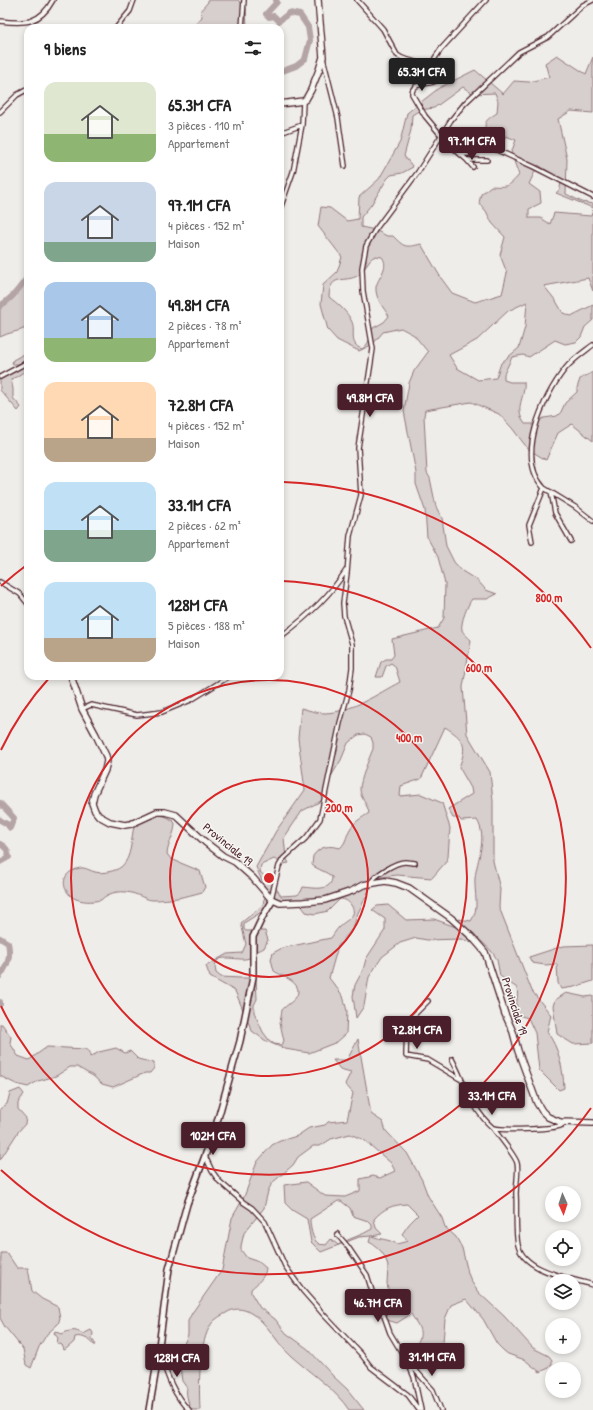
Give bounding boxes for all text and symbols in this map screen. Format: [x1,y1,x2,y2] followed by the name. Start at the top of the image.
[44,37,86,60] text: 9 biens
[242,37,264,59] icon: filters
[376,58,468,92] pin: 65.3M CFA
[398,62,446,80] text: 65.3M CFA
[168,93,231,116] text: 65.3M CFA
[76,98,124,146] icon: home
[168,116,244,134] text: 3 pièces · 110 m²
[426,127,518,161] pin: 97.1M CFA
[448,131,496,149] text: 97.1M CFA
[168,134,230,152] text: Appartement
[168,193,230,216] text: 97.1M CFA
[76,198,124,246] icon: home
[168,216,244,234] text: 4 pièces · 152 m²
[168,234,200,252] text: Maison
[168,293,230,316] text: 49.8M CFA
[76,298,124,346] icon: home
[168,316,241,334] text: 2 pièces · 78 m²
[168,334,230,352] text: Appartement
[324,384,416,418] pin: 49.8M CFA
[346,388,394,406] text: 49.8M CFA
[168,393,233,416] text: 72.8M CFA
[76,398,124,446] icon: home
[168,416,244,434] text: 4 pièces · 152 m²
[168,434,200,452] text: Maison
[168,493,231,516] text: 33.1M CFA
[76,498,124,546] icon: home
[168,516,241,534] text: 2 pièces · 62 m²
[168,534,230,552] text: Appartement
[536,589,562,606] text: 800 m
[168,593,228,616] text: 128M CFA
[76,598,124,646] icon: home
[168,616,245,634] text: 5 pièces · 188 m²
[168,634,200,652] text: Maison
[466,659,492,676] text: 600 m
[396,729,422,746] text: 400 m
[325,799,353,816] text: 200 m
[199,819,257,870] street label: Provinciale 19
[262,871,276,885] centre of rings
[498,975,532,1038] street label: Provinciale 19
[371,1016,463,1050] pin: 72.8M CFA
[392,1020,442,1038] text: 72.8M CFA
[446,1082,538,1116] pin: 33.1M CFA
[468,1086,516,1104] text: 33.1M CFA
[172,1122,254,1156] pin: 102M CFA
[190,1126,236,1144] text: 102M CFA
[545,1186,581,1222] north arrow
[545,1186,581,1398] map controls
[545,1230,581,1266] button: locate
[545,1274,581,1310] button: layers
[332,1289,424,1323] pin: 46.7M CFA
[354,1293,402,1311] text: 46.7M CFA
[545,1318,581,1354] button: +
[386,1343,478,1377] pin: 31.1M CFA
[136,1344,218,1378] pin: 128M CFA
[408,1347,456,1365] text: 31.1M CFA
[154,1348,200,1366] text: 128M CFA
[545,1362,581,1398] button: −

